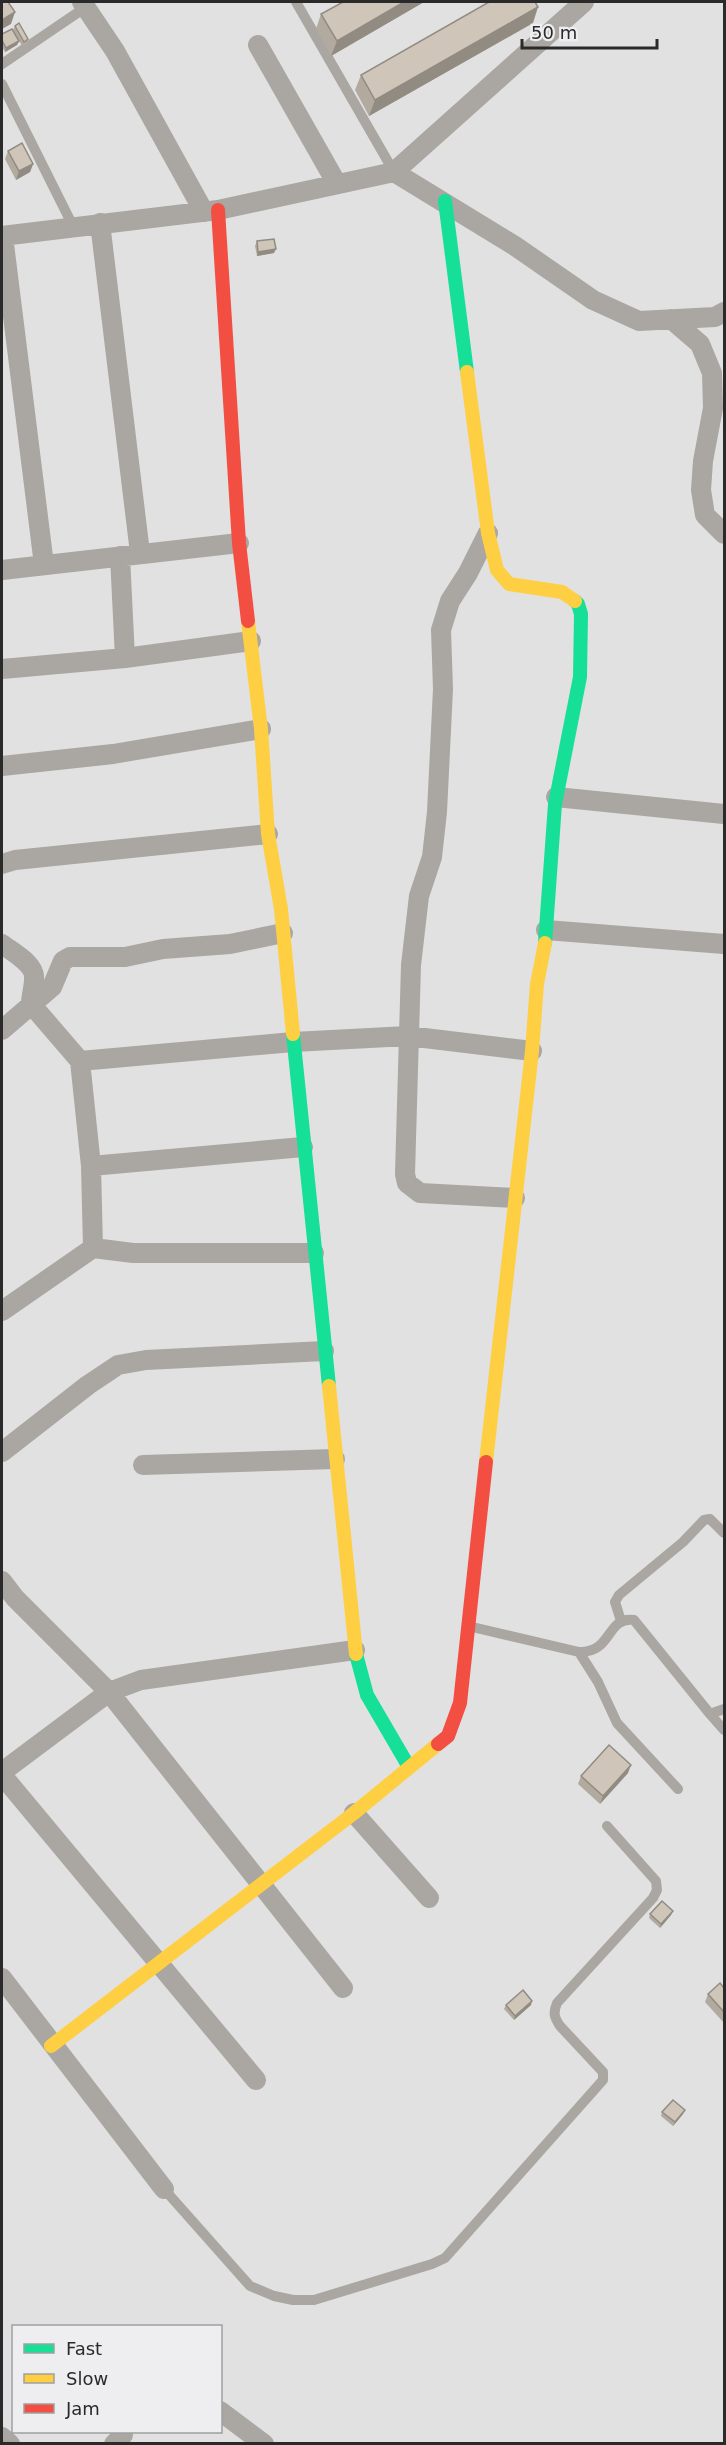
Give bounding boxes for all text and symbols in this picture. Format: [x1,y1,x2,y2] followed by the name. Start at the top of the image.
[522,12,657,50] scale bar
[531,22,577,43] text: 50 m
[12,2325,222,2433] legend
[66,2338,102,2359] text: Fast
[66,2368,108,2389] text: Slow
[65,2398,100,2419] text: Jam

